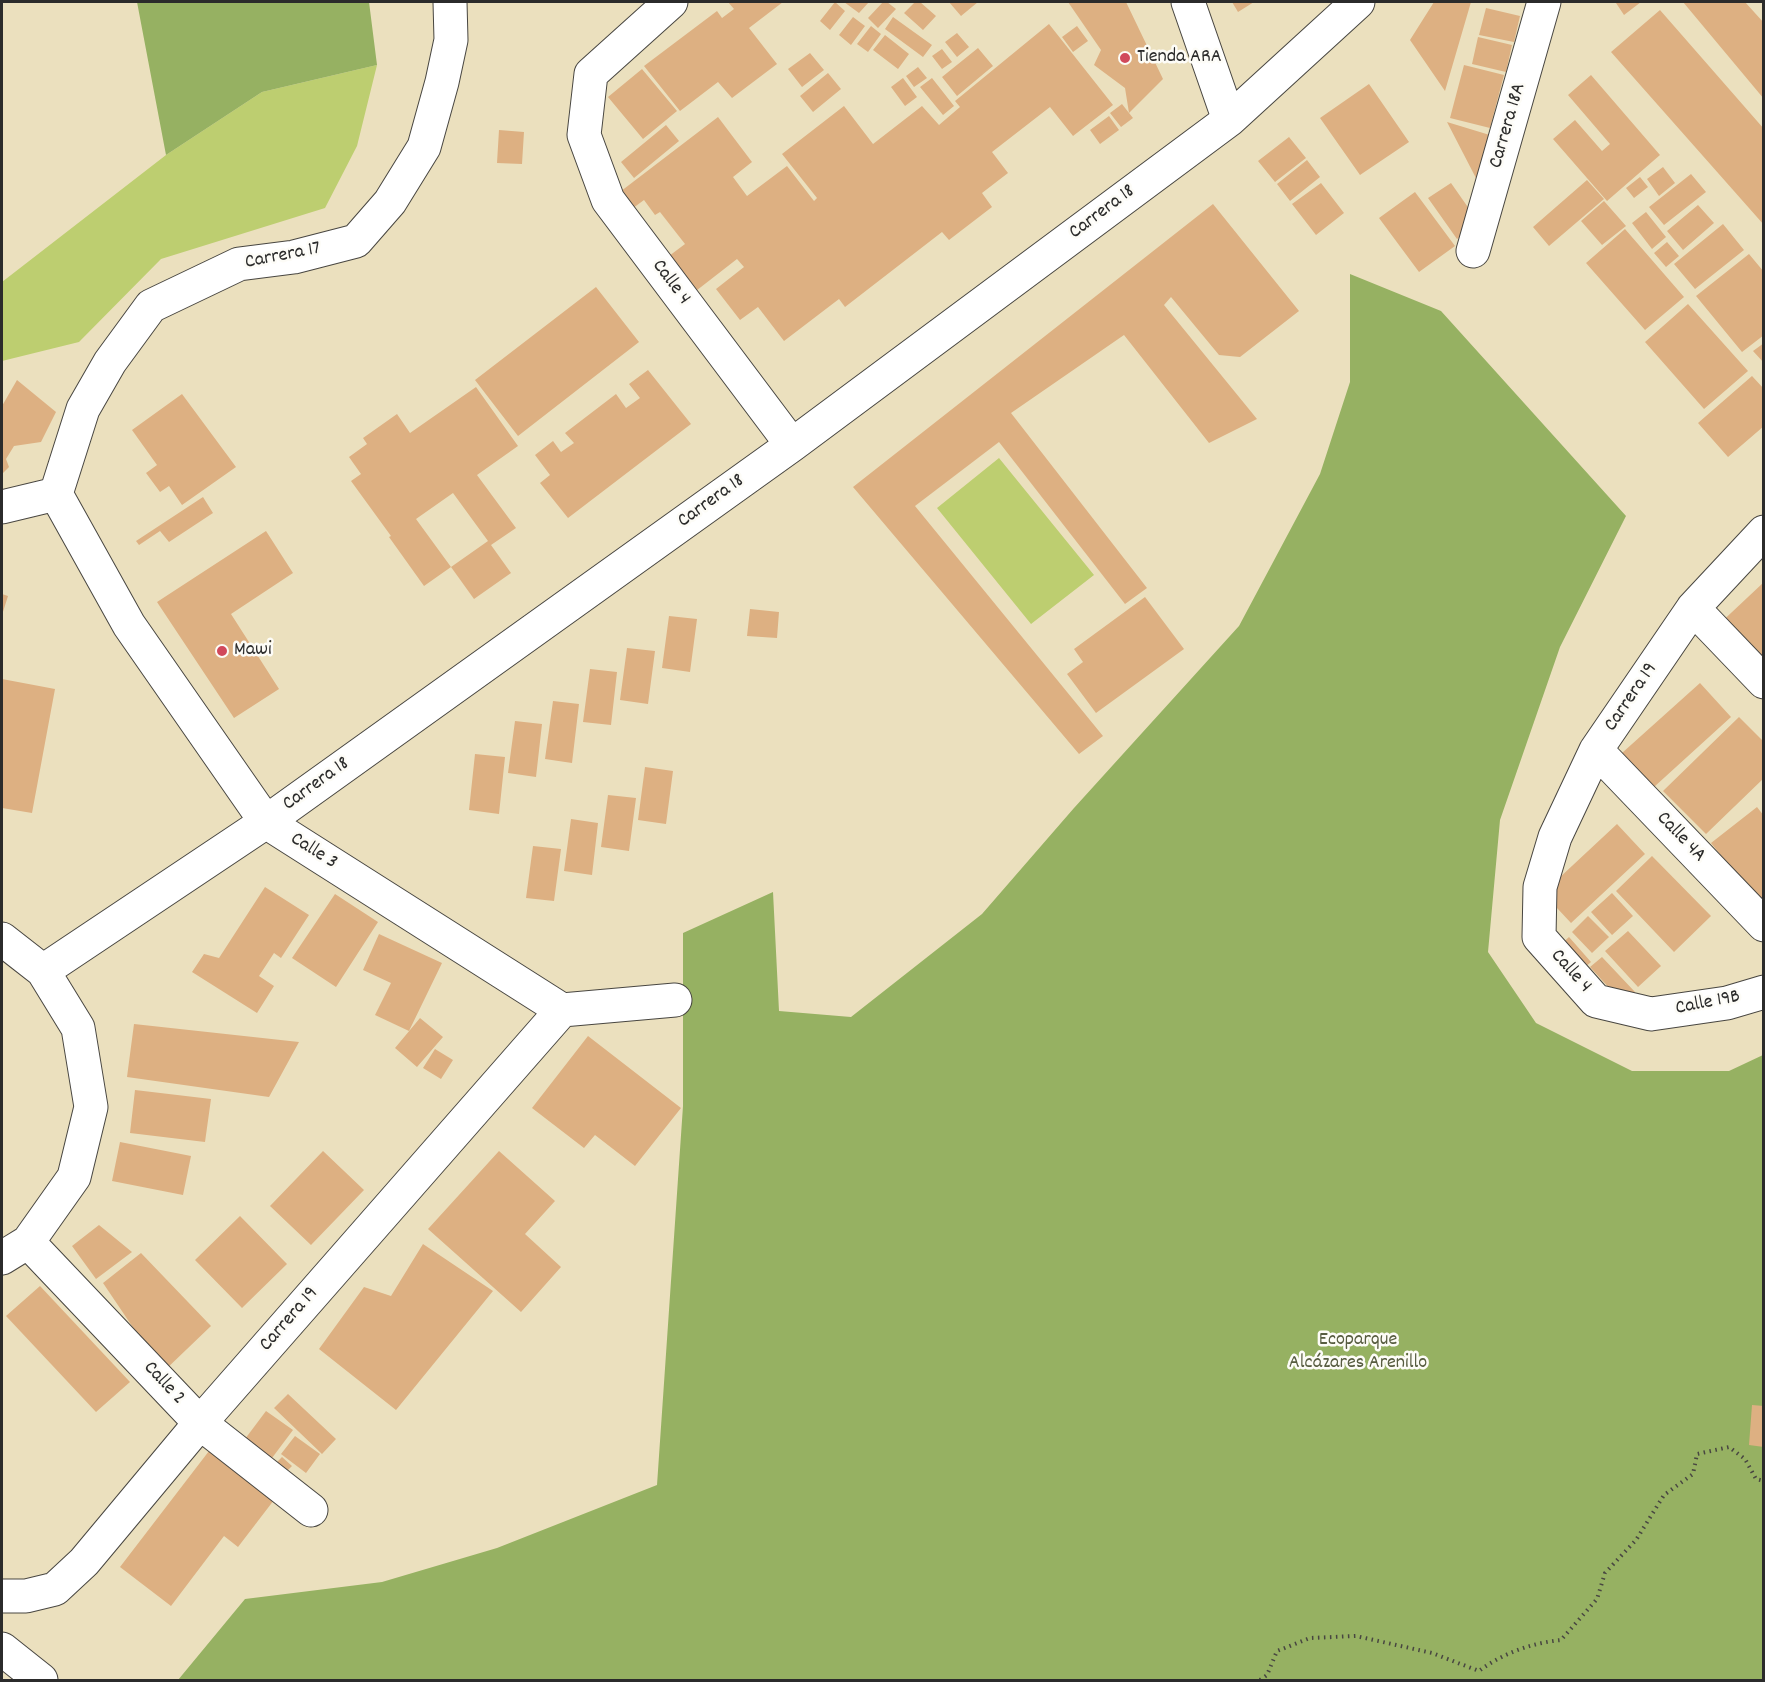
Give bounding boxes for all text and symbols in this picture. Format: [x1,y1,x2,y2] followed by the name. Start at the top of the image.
[1137,46,1222,70] place label: Tienda ARA
[1118,51,1132,65] marker: Tienda ARA
[1485,81,1533,171] street label: Carrera 18A
[1065,180,1141,246] street label: Carrera 18
[243,238,323,276] street label: Carrera 17
[645,256,695,310] street label: Calle 4
[674,470,750,534] street label: Carrera 18
[234,639,272,663] place label: Mawi
[215,644,229,658] marker: Mawi
[1600,659,1664,737] street label: Carrera 19
[279,753,355,817] street label: Carrera 18
[1650,808,1710,868] street label: Calle 4A
[285,828,341,876] street label: Calle 3
[1544,945,1596,999] street label: Calle 4
[1674,986,1742,1022] street label: Calle 19B
[255,1283,325,1357] street label: Carrera 19
[1289,1329,1427,1376] park label: Ecoparque Alcázares Arenillo
[137,1357,189,1411] street label: Calle 2

